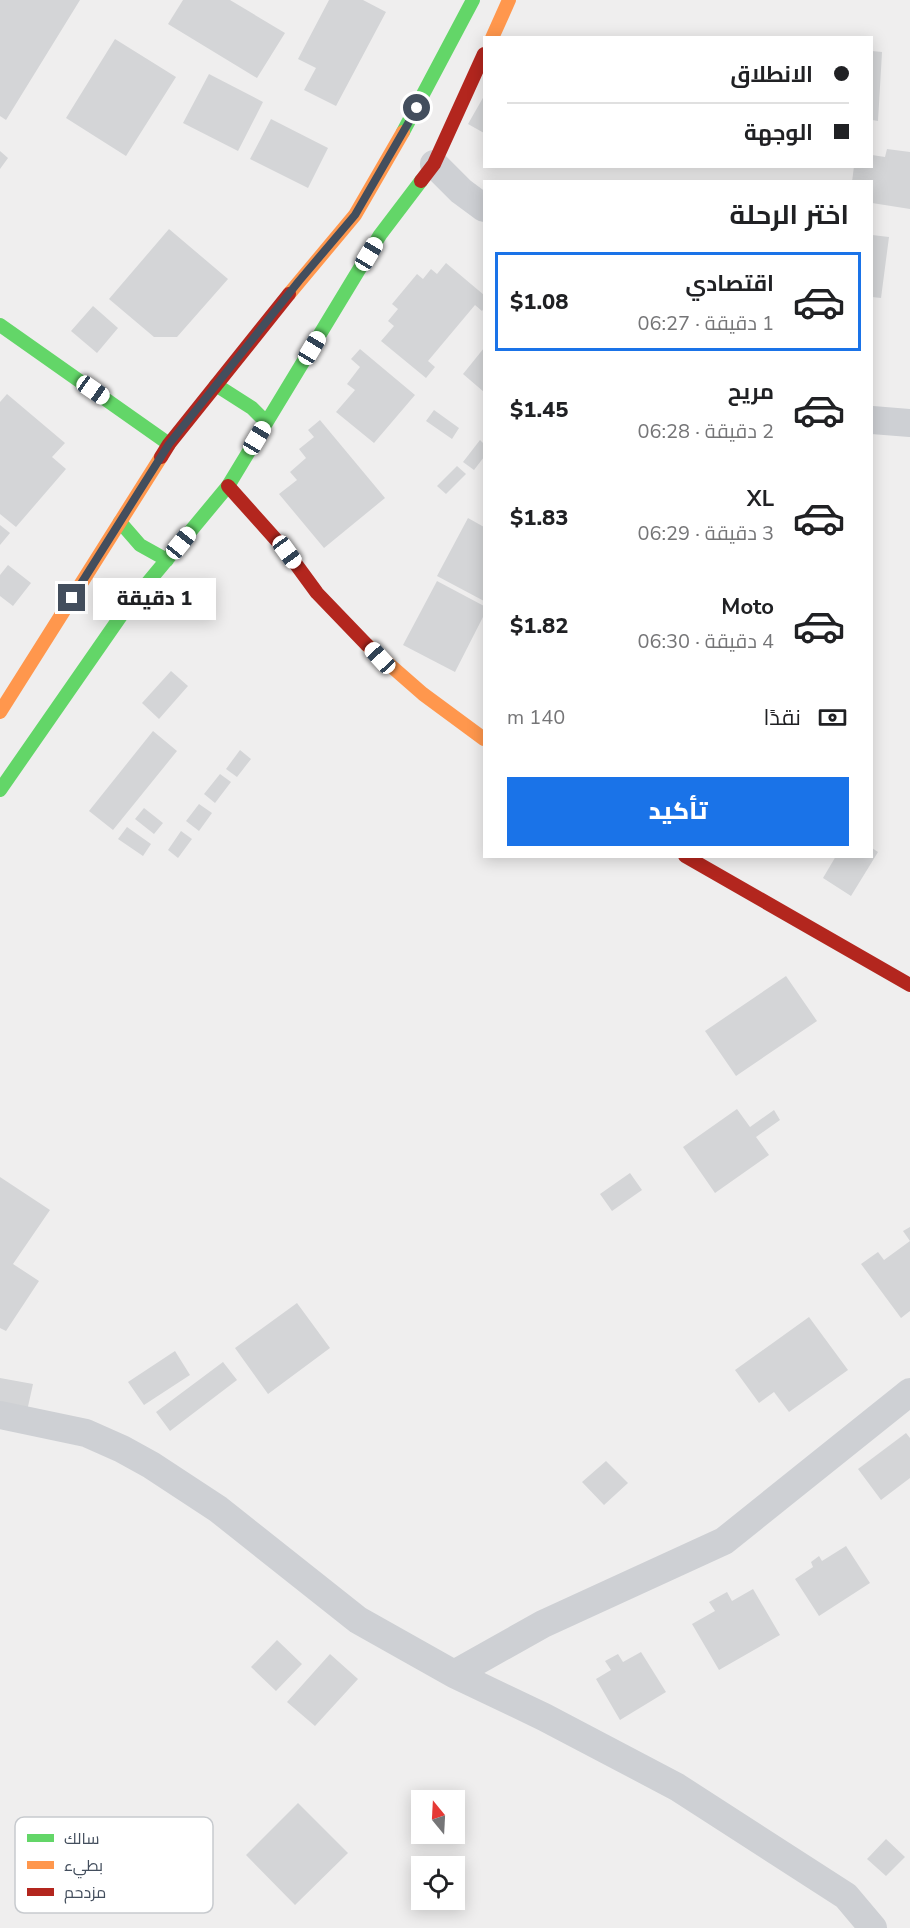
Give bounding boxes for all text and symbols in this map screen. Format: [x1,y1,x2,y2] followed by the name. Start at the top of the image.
[730,60,813,90] text: الانطلاق
[403,94,430,121] route start
[744,118,813,148] text: الوجهة
[729,197,849,234] text: اختر الرحلة
[352,234,386,274] car
[685,269,774,299] text: اقتصادي
[792,275,846,329] icon: car
[510,287,569,317] text: $1.08
[637,310,774,337] text: 1 دقيقة · 06:27
[295,328,329,368] car
[73,372,113,408] car
[728,377,774,407] text: مريح
[792,383,846,437] icon: car
[510,395,569,425] text: $1.45
[240,418,274,458] car
[637,418,774,445] text: 2 دقيقة · 06:28
[747,484,774,514] text: XL
[792,491,846,545] icon: car
[510,503,569,533] text: $1.83
[637,520,774,547] text: 3 دقيقة · 06:29
[163,523,199,563] car
[269,532,305,572] car
[93,577,216,619] callout: 1 دقيقة
[58,584,85,611] route end
[117,585,192,612] text: 1 دقيقة
[721,592,774,622] text: Moto
[792,599,846,653] icon: car
[510,611,569,641] text: $1.82
[637,628,774,655] text: 4 دقيقة · 06:30
[361,639,399,677] car
[816,701,849,734] icon: cash
[763,703,801,733] text: نقدًا
[507,704,565,731] text: 140 m
[507,777,849,846] button: تأكيد
[411,1790,465,1844] north arrow
[411,1790,465,1910] map controls
[15,1817,213,1913] legend
[64,1828,99,1850] text: سالك
[64,1855,103,1879] text: بطيء
[411,1856,465,1910] button: locate
[64,1882,106,1904] text: مزدحم

